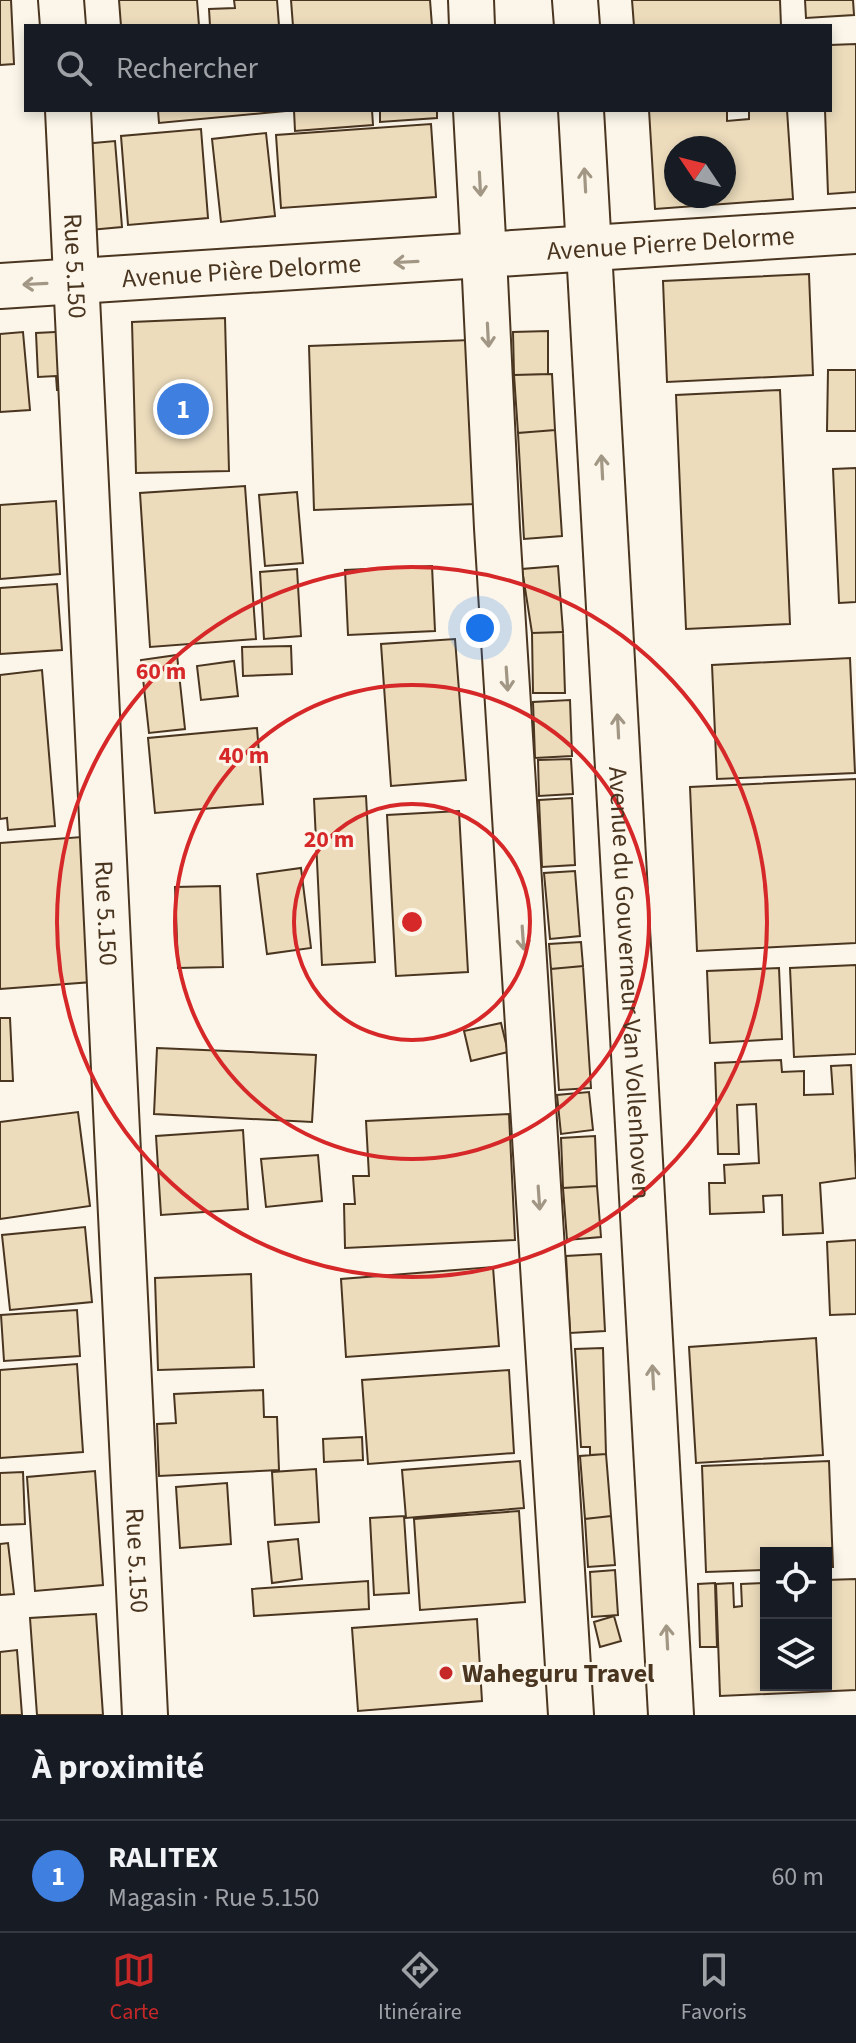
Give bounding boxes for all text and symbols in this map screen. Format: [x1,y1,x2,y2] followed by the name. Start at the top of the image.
[24,24,832,112] search box
[52,46,96,90] icon: search
[116,47,258,90] text: Rechercher
[664,136,736,208] north arrow
[578,167,593,194] one-way arrow
[473,170,488,197] one-way arrow
[54,212,96,319] street label: Rue 5.150
[545,216,796,269] street label: Avenue Pierre Delorme
[121,244,362,297] street label: Avenue Pière Delorme
[393,255,420,270] one-way arrow
[22,276,49,291] one-way arrow
[480,321,495,348] one-way arrow
[157,379,209,439] pin: 1
[594,454,609,481] one-way arrow
[460,608,500,648] your location
[136,654,186,689] text: 60 m
[500,665,515,692] one-way arrow
[610,713,625,740] one-way arrow
[219,738,269,773] text: 40 m
[599,766,661,1200] street label: Avenue du Gouverneur Van Vollenhoven
[304,822,354,857] text: 20 m
[86,860,128,967] street label: Rue 5.150
[398,908,426,936] centre of rings
[516,924,531,951] one-way arrow
[532,1184,547,1211] one-way arrow
[645,1365,660,1391] one-way arrow
[117,1507,159,1614] street label: Rue 5.150
[760,1547,832,1691] map controls
[760,1547,832,1619] button: locate
[760,1619,832,1691] button: layers
[659,1624,674,1651] one-way arrow
[462,1655,655,1692] place label: Waheguru Travel
[437,1664,455,1682] marker: Waheguru Travel
[32,1743,204,1792] text: À proximité
[108,1836,218,1879] text: RALITEX
[51,1858,65,1895] text: 1
[771,1858,824,1895] text: 60 m
[108,1879,319,1916] text: Magasin · Rue 5.150
[110,1948,159,2028] tab: Carte
[378,1948,462,2028] tab: Itinéraire
[681,1948,746,2028] tab: Favoris

